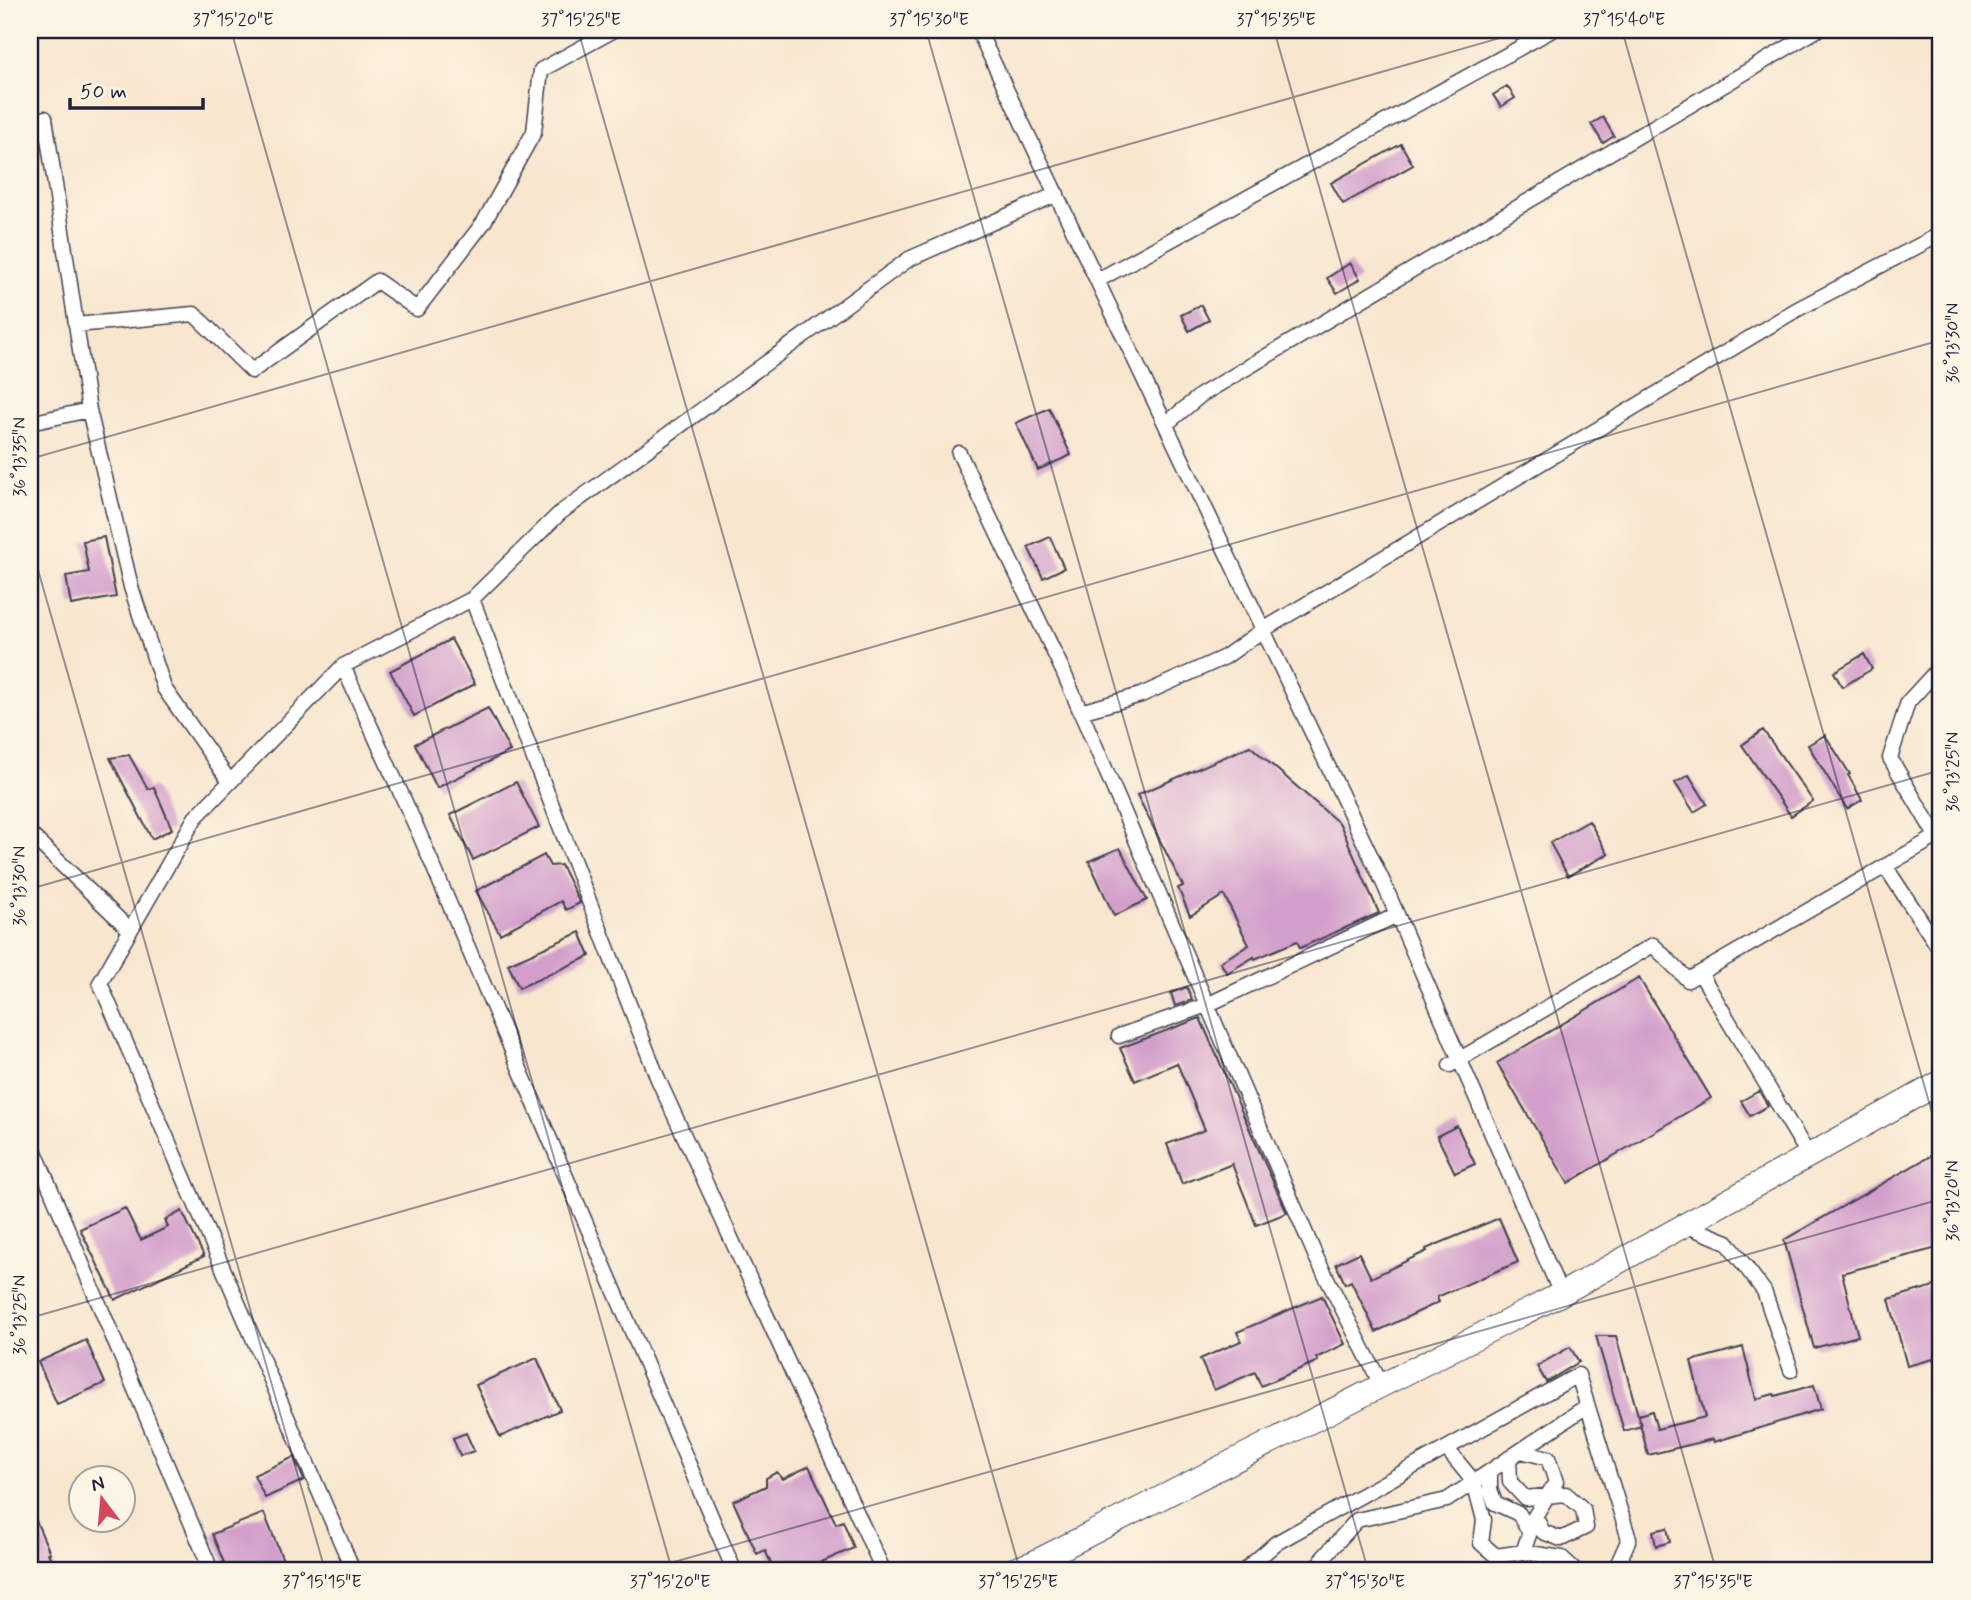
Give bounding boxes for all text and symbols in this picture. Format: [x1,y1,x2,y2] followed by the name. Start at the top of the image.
[193,8,273,32] text: 37°15'20"E
[541,8,621,32] text: 37°15'25"E
[889,8,969,32] text: 37°15'30"E
[1236,8,1316,32] text: 37°15'35"E
[1583,8,1665,32] text: 37°15'40"E
[70,66,203,110] scale bar
[80,78,127,106] text: 50 m
[1941,303,1965,383] text: 36°13'30"N
[8,417,32,497] text: 36°13'35"N
[1941,732,1965,812] text: 36°13'25"N
[8,846,32,926] text: 36°13'30"N
[1941,1160,1965,1242] text: 36°13'20"N
[8,1275,32,1355] text: 36°13'25"N
[66,1464,136,1534] north arrow
[88,1470,107,1498] text: N
[282,1570,362,1594] text: 37°15'15"E
[630,1570,710,1594] text: 37°15'20"E
[978,1570,1058,1594] text: 37°15'25"E
[1325,1570,1405,1594] text: 37°15'30"E
[1673,1570,1753,1594] text: 37°15'35"E

